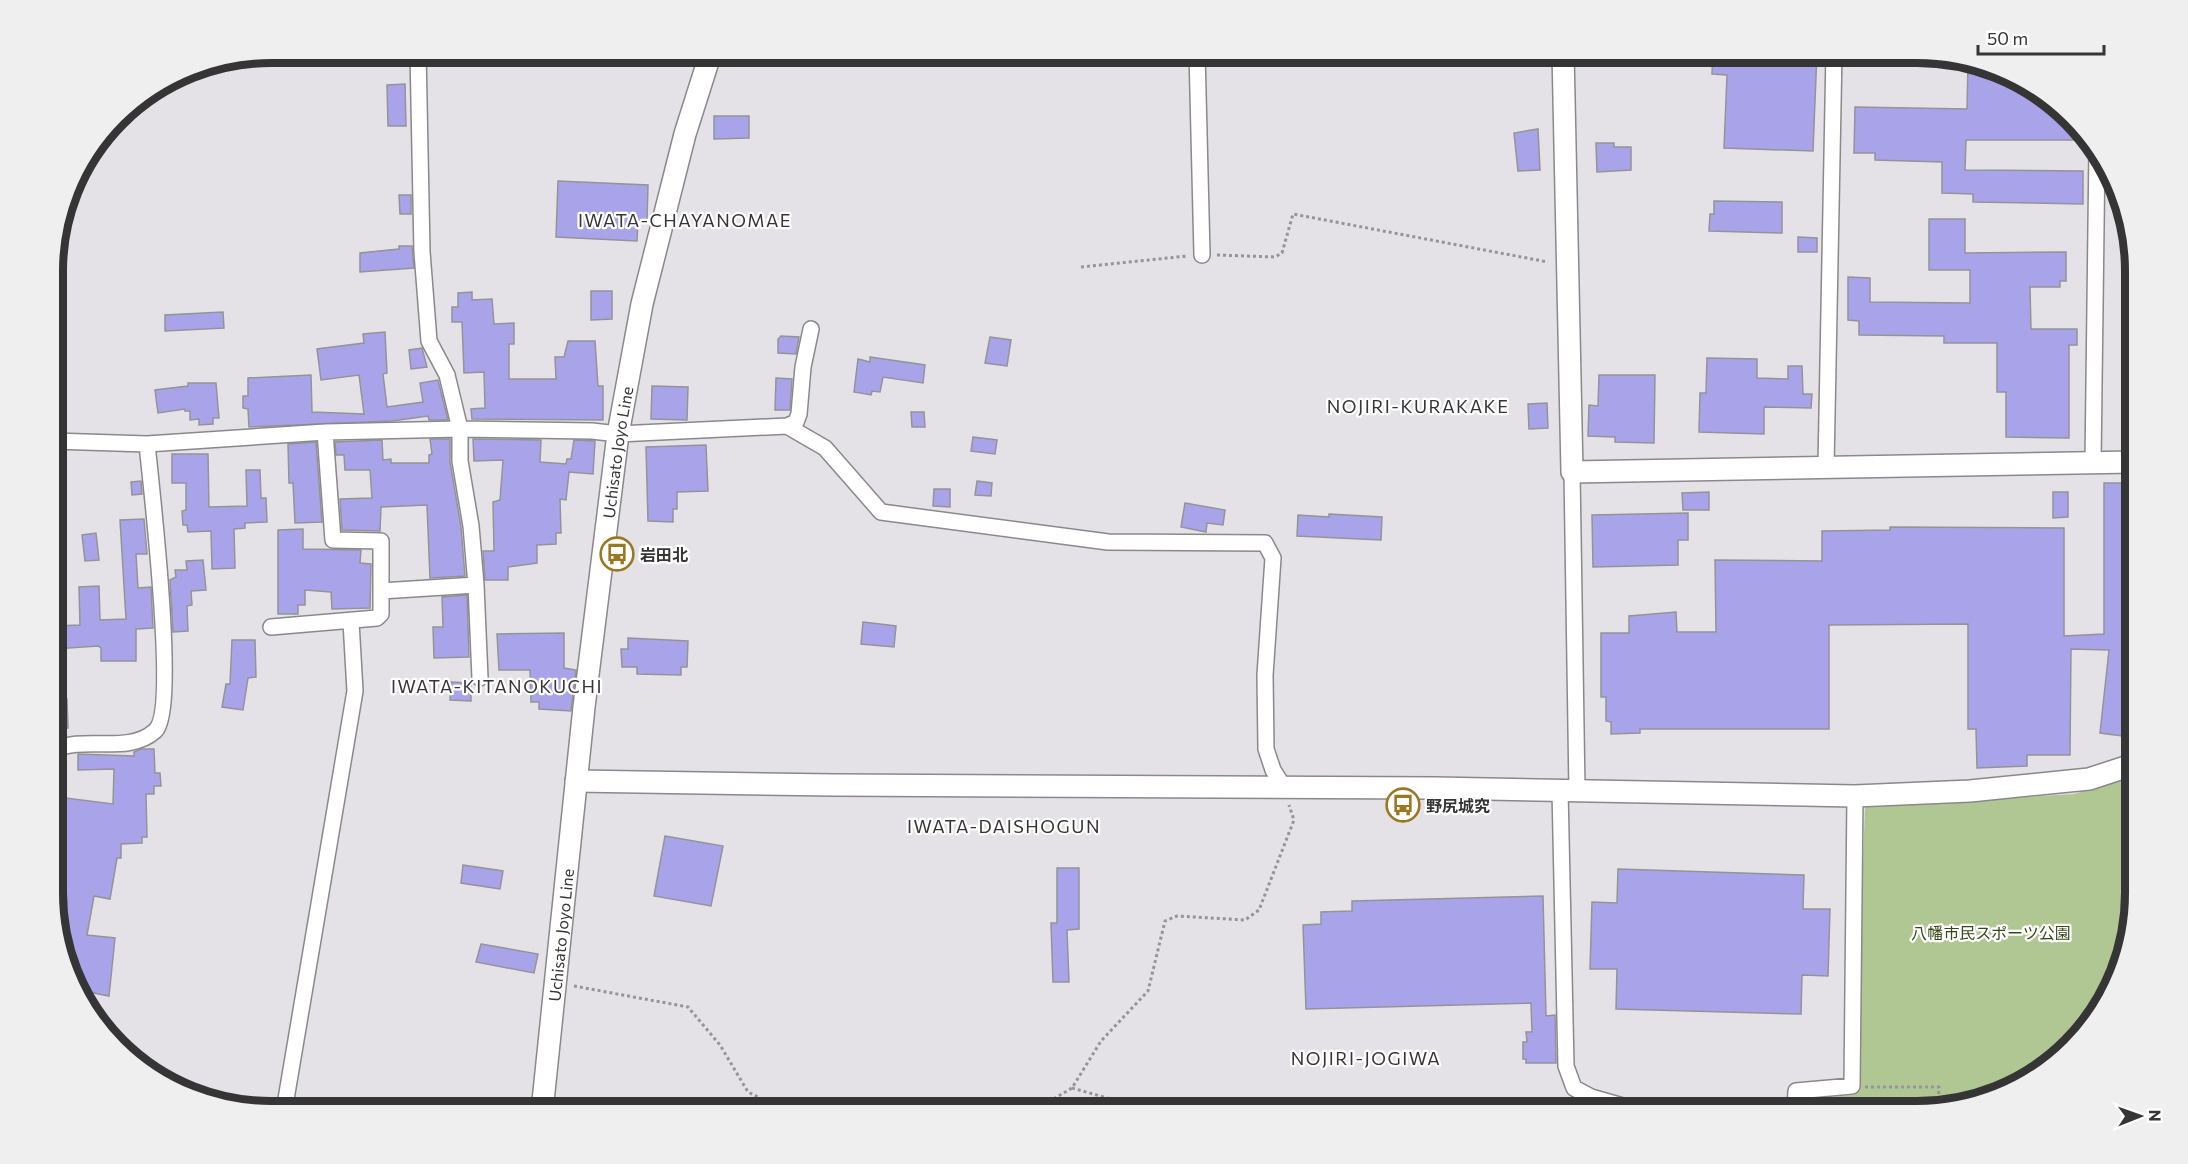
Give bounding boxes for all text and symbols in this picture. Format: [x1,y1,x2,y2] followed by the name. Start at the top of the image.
[1978,18,2104,56] scale bar
[1987,27,2028,49] text: 50 m
[578,209,792,231] district label: IWATA-CHAYANOMAE
[598,385,636,519] street label: Uchisato Joyo Line
[1327,395,1509,417] district label: NOJIRI-KURAKAKE
[599,536,635,572] bus stop icon: 岩田北
[640,545,688,564] place label: 岩田北
[391,675,603,697] district label: IWATA-KITANOKUCHI
[1385,787,1421,823] bus stop icon: 野尻城究
[1426,796,1490,815] place label: 野尻城究
[907,815,1101,837] district label: IWATA-DAISHOGUN
[544,868,577,1002] street label: Uchisato Joyo Line
[1911,923,2071,942] park label: 八幡市民スポーツ公園
[1291,1047,1441,1069] district label: NOJIRI-JOGIWA
[2110,1086,2170,1146] north arrow
[2146,1110,2165,1122] text: N

